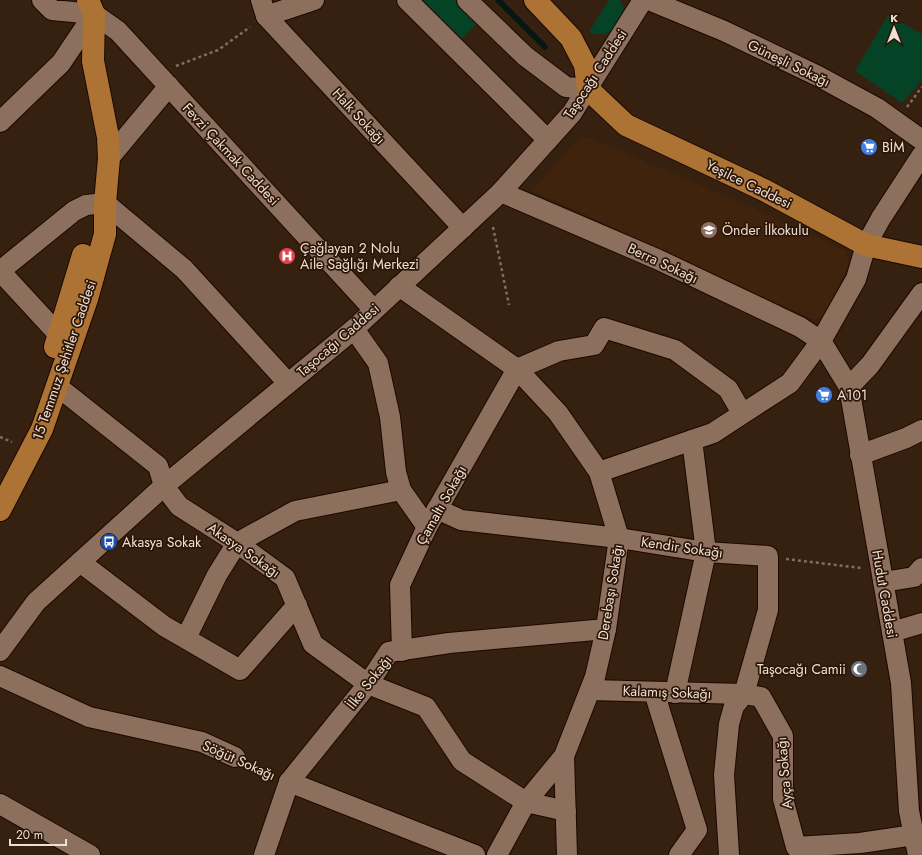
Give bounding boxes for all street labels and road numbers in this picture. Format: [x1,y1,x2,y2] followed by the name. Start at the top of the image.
[559,25,631,123] street label: Taşocağı Caddesi
[744,34,834,92] street label: Güneşli Sokağı
[328,84,390,148] street label: Halk Sokağı
[178,98,284,210] street label: Fevzi Çakmak Caddesi
[703,155,795,213] street label: Yeşilce Caddesi
[625,238,701,288] street label: Berra Sokağı
[27,277,101,443] street label: 15 Temmuz Şehitler Caddesi
[293,299,383,381] street label: Taşocağı Caddesi
[411,462,471,548] street label: Çamaltı Sokağı
[204,518,284,582] street label: Akasya Sokağı
[640,531,724,563] street label: Kendir Sokağı
[593,543,627,641] street label: Derebaşı Sokağı
[867,548,903,640] street label: Hudut Caddesi
[341,651,397,713] street label: İlke Sokağı
[622,680,712,704] street label: Kalamış Sokağı
[199,735,279,785] street label: Söğüt Sokağı
[771,736,797,810] street label: Ayça Sokağı

